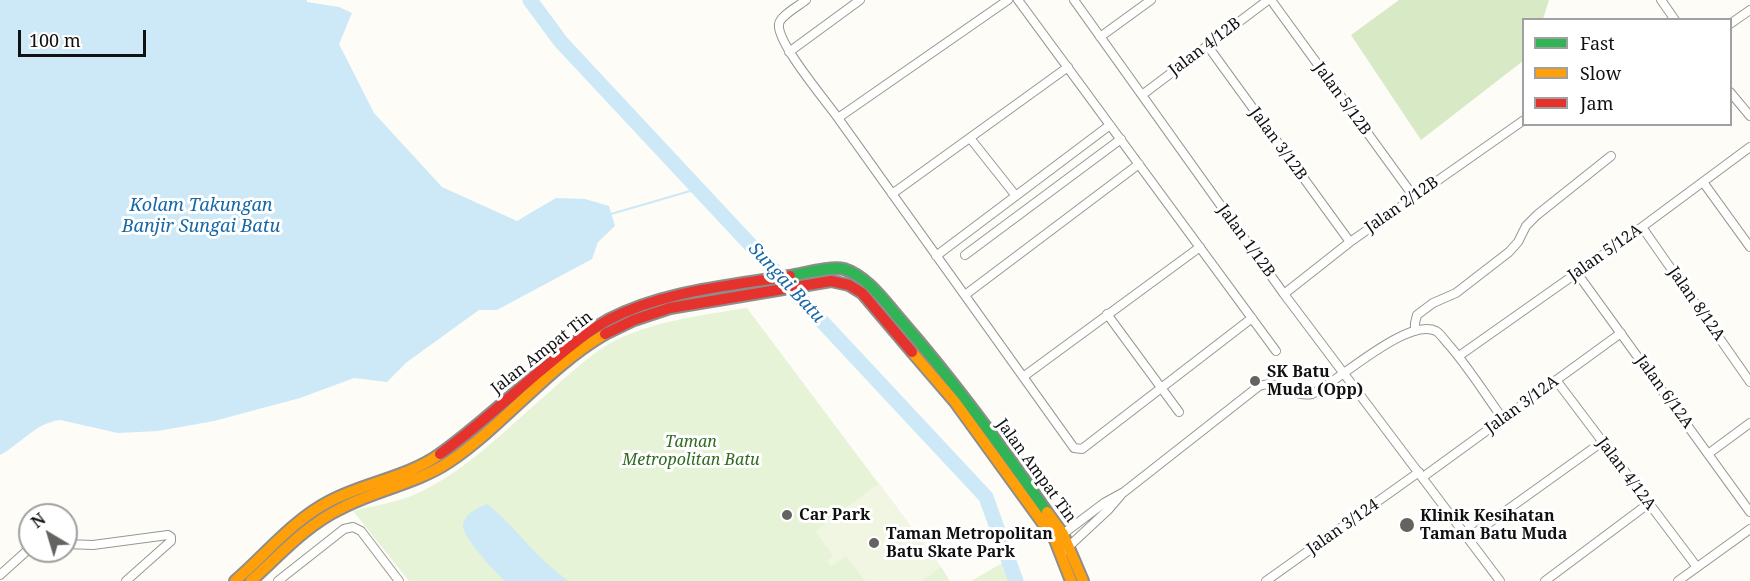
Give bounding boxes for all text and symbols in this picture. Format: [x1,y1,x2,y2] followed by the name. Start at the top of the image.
[1165,14,1245,80] street label: Jalan 4/12B
[21,18,148,56] scale bar
[1522,18,1732,126] legend
[29,28,81,52] text: 100 m
[1580,31,1615,55] text: Fast
[1309,59,1375,139] street label: Jalan 5/12B
[1580,61,1621,85] text: Slow
[1580,91,1614,115] text: Jam
[1245,104,1311,184] street label: Jalan 3/12B
[1362,173,1442,237] street label: Jalan 2/12B
[122,195,280,238] water label: Kolam Takungan Banjir Sungai Batu
[1213,201,1279,281] street label: Jalan 1/12B
[1564,221,1646,285] street label: Jalan 5/12A
[743,239,829,327] water label: Sungai Batu
[1664,263,1728,345] street label: Jalan 8/12A
[487,307,597,399] street label: Jalan Ampat Tin
[1631,352,1697,432] street label: Jalan 6/12A
[1267,362,1363,400] place label: SK Batu Muda (Opp)
[1482,372,1562,438] street label: Jalan 3/12A
[1248,374,1262,388] marker: SK Batu Muda (Opp)
[992,415,1080,527] street label: Jalan Ampat Tin
[622,432,760,470] park label: Taman Metropolitan Batu
[1592,434,1660,514] street label: Jalan 4/12A
[1303,495,1383,559] street label: Jalan 3/124
[18,503,78,563] north arrow
[799,505,870,525] place label: Car Park
[1420,506,1567,544] place label: Klinik Kesihatan Taman Batu Muda
[26,508,50,533] text: N
[780,508,794,522] marker: Car Park
[1398,516,1416,534] marker: Klinik Kesihatan Taman Batu Muda
[886,524,1053,562] place label: Taman Metropolitan Batu Skate Park
[867,536,881,550] marker: Taman Metropolitan Batu Skate Park

